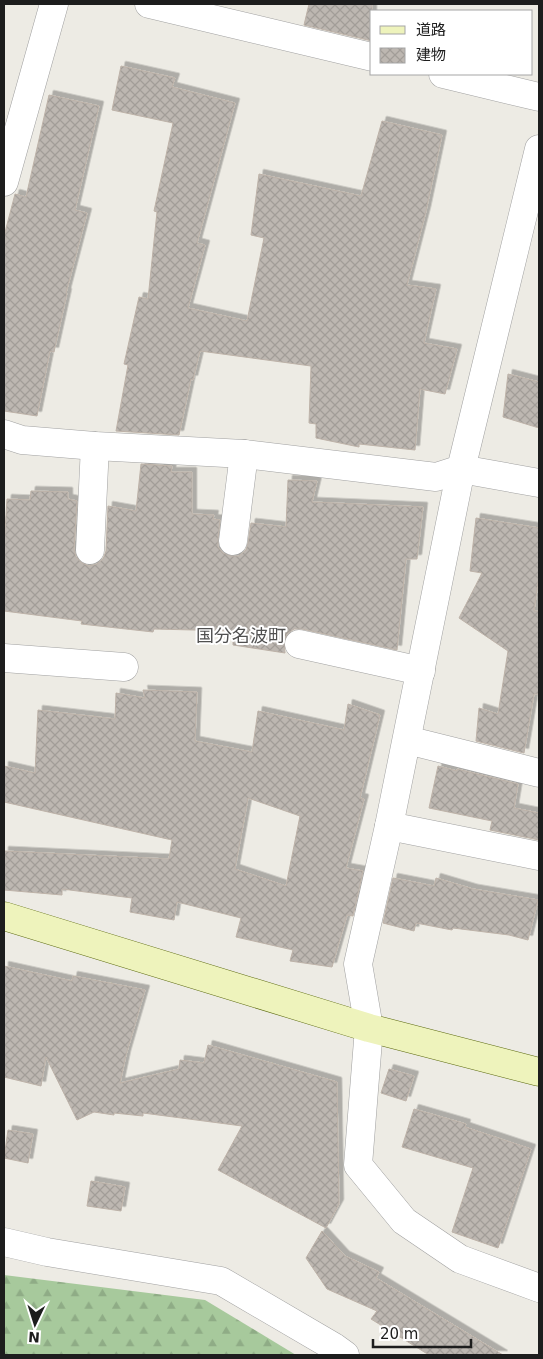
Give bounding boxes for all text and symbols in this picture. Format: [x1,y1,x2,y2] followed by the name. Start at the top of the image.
[370,10,533,75] legend
[416,21,446,39] text: 道路
[416,46,446,64] text: 建物
[196,625,286,646] district label: 国分名波町
[10,1299,60,1349] north arrow
[373,1316,470,1348] scale bar
[380,1325,418,1343] text: 20 m
[28,1329,40,1345] text: N

